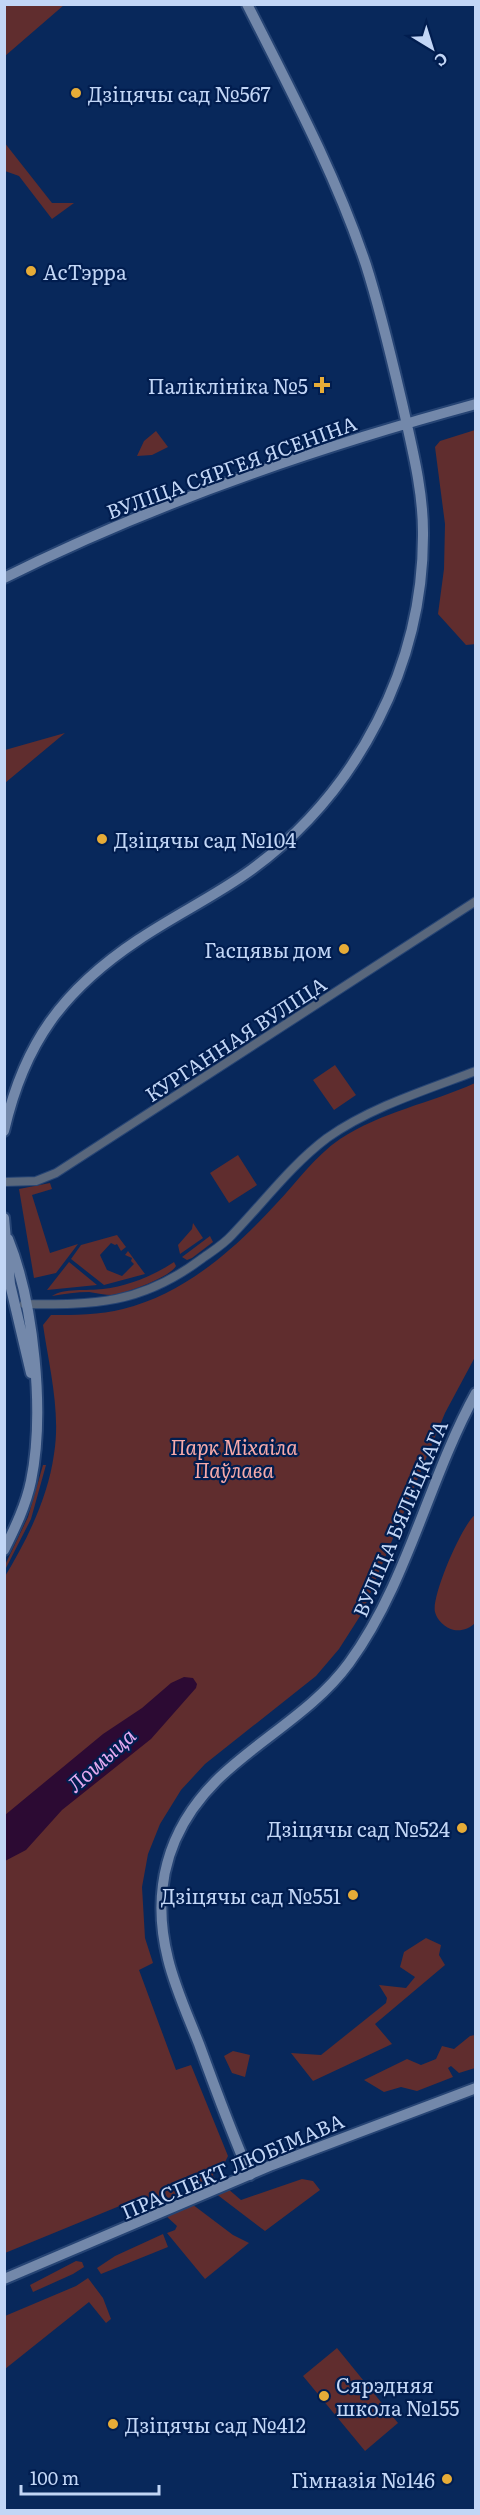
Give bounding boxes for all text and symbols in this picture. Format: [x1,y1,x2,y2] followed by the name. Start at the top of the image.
[402,18,462,78] north arrow
[430,48,454,74] text: С
[88,78,271,108] place label: Дзіцячы сад №567
[69,86,83,100] marker: Дзіцячы сад №567
[43,256,127,286] place label: АсТэрра
[24,264,38,278] marker: АсТэрра
[148,370,308,400] place label: Паліклініка №5
[313,376,331,394] marker: Паліклініка №5
[102,407,361,525] street label: ВУЛІЦА СЯРГЕЯ ЯСЕНІНА
[114,824,296,854] place label: Дзіцячы сад №104
[95,832,109,846] marker: Дзіцячы сад №104
[204,934,332,964] place label: Гасцявы дом
[337,942,351,956] marker: Гасцявы дом
[138,968,332,1108] street label: КУРГАННАЯ ВУЛІЦА
[344,1415,454,1621] street label: ВУЛІЦА БЯЛЕЦКАГА
[170,1431,298,1484] park label: Парк Міхаіла Паўлава
[58,1719,142,1799] water label: Лошыца
[267,1813,450,1843] place label: Дзіцячы сад №524
[455,1821,469,1835] marker: Дзіцячы сад №524
[161,1880,341,1910] place label: Дзіцячы сад №551
[346,1888,360,1902] marker: Дзіцячы сад №551
[116,2104,348,2226] street label: ПРАСПЕКТ ЛЮБІМАВА
[336,2369,459,2422] place label: Сярэдняя школа №155
[317,2389,331,2403] marker: Сярэдняя школа №155
[125,2409,306,2439] place label: Дзіцячы сад №412
[106,2417,120,2431] marker: Дзіцячы сад №412
[21,2458,159,2496] scale bar
[30,2464,79,2491] text: 100 m
[291,2464,435,2494] place label: Гімназія №146
[440,2472,454,2486] marker: Гімназія №146

